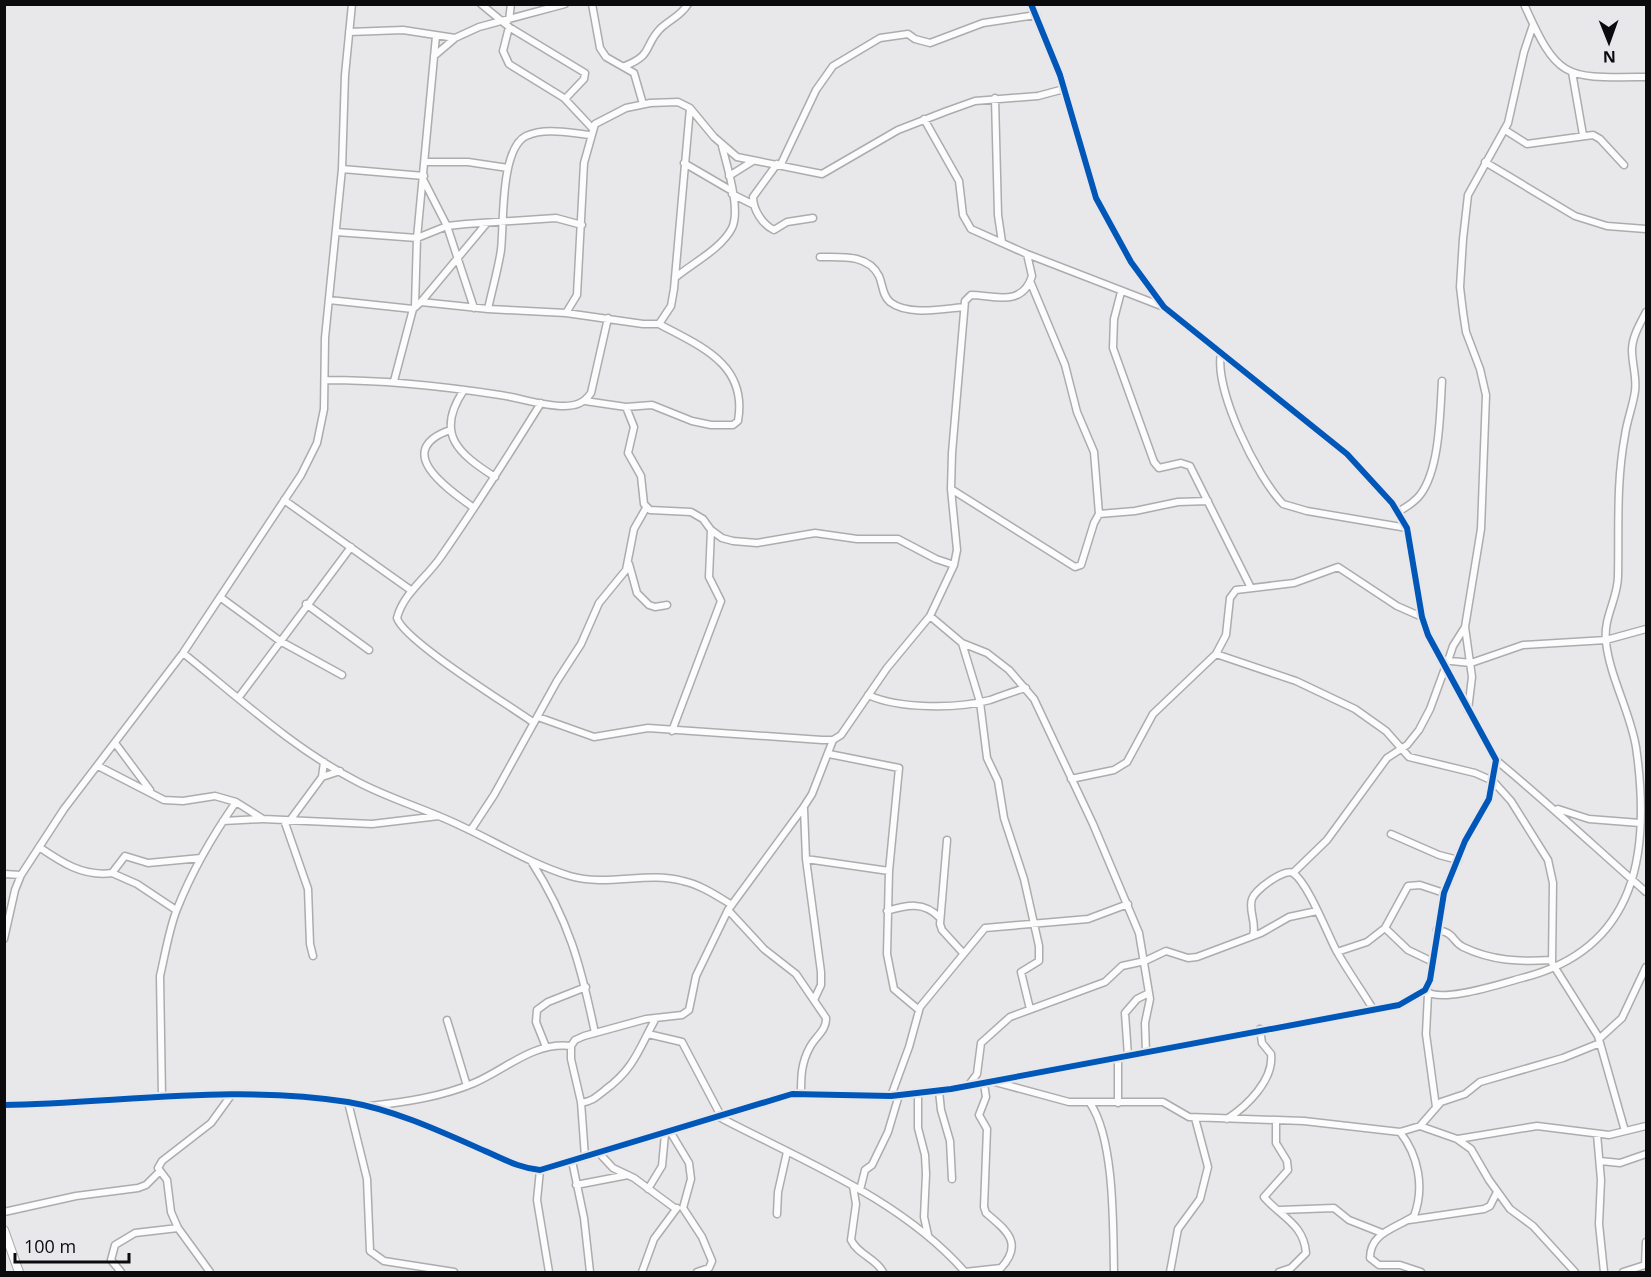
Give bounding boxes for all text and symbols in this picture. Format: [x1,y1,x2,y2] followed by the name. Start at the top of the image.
[1579,12,1639,72] north arrow
[1603,46,1616,68] text: N
[15,1226,129,1264] scale bar
[24,1234,76,1258] text: 100 m

